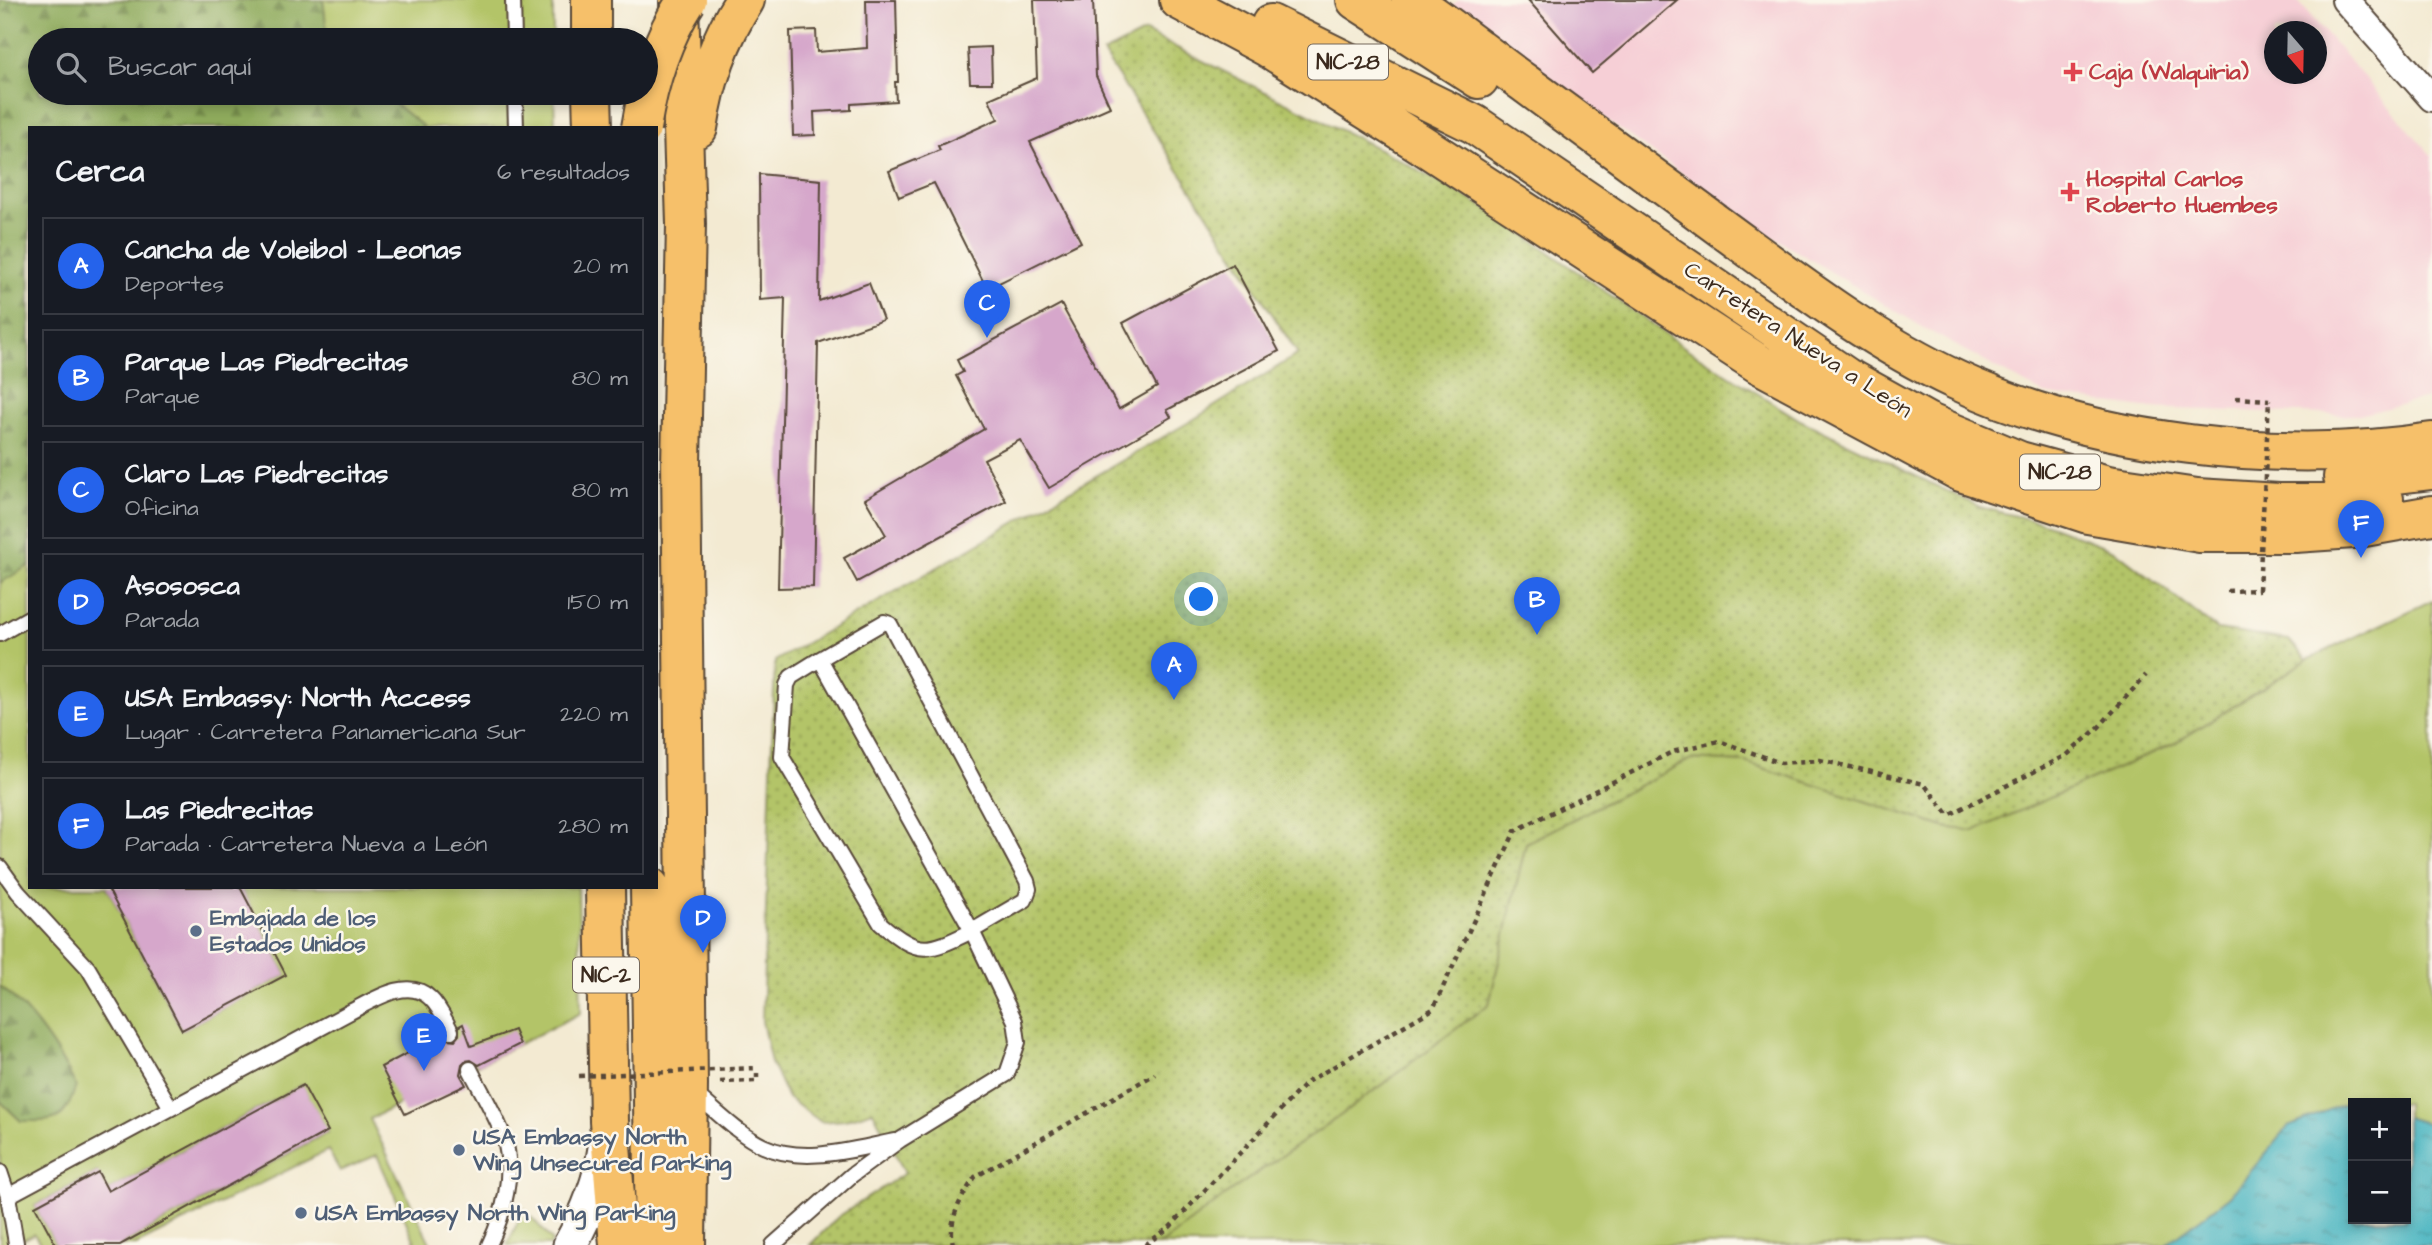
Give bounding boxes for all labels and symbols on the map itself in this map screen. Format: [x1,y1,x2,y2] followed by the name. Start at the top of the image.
[2264,21,2327,84] north arrow
[1308,44,1388,80] road number: NIC-28
[2089,56,2249,88] place label: Caja (Walquiria)
[2063,62,2083,82] marker: Caja (Walquiria)
[2086,163,2278,221] place label: Hospital Carlos Roberto Huembes
[2060,182,2080,202] marker: Hospital Carlos Roberto Huembes
[1678,254,1918,426] street label: Carretera Nueva a León
[964,280,1010,338] pin: C
[2020,454,2100,490] road number: NIC-28
[2338,500,2384,558] pin: F
[1514,577,1560,635] pin: B
[1184,582,1218,616] your location
[1151,642,1197,700] pin: A
[680,895,726,953] pin: D
[210,902,377,960] place label: Embajada de los Estados Unidos
[188,923,204,939] marker: Embajada de los Estados Unidos
[573,958,639,992] road number: NIC-2
[401,1013,447,1071] pin: E
[472,1121,732,1180] place label: USA Embassy North Wing Unsecured Parking
[451,1142,467,1158] marker: USA Embassy North Wing Unsecured Parking
[315,1197,675,1231] place label: USA Embassy North Wing Parking
[293,1205,309,1221] marker: USA Embassy North Wing Parking

